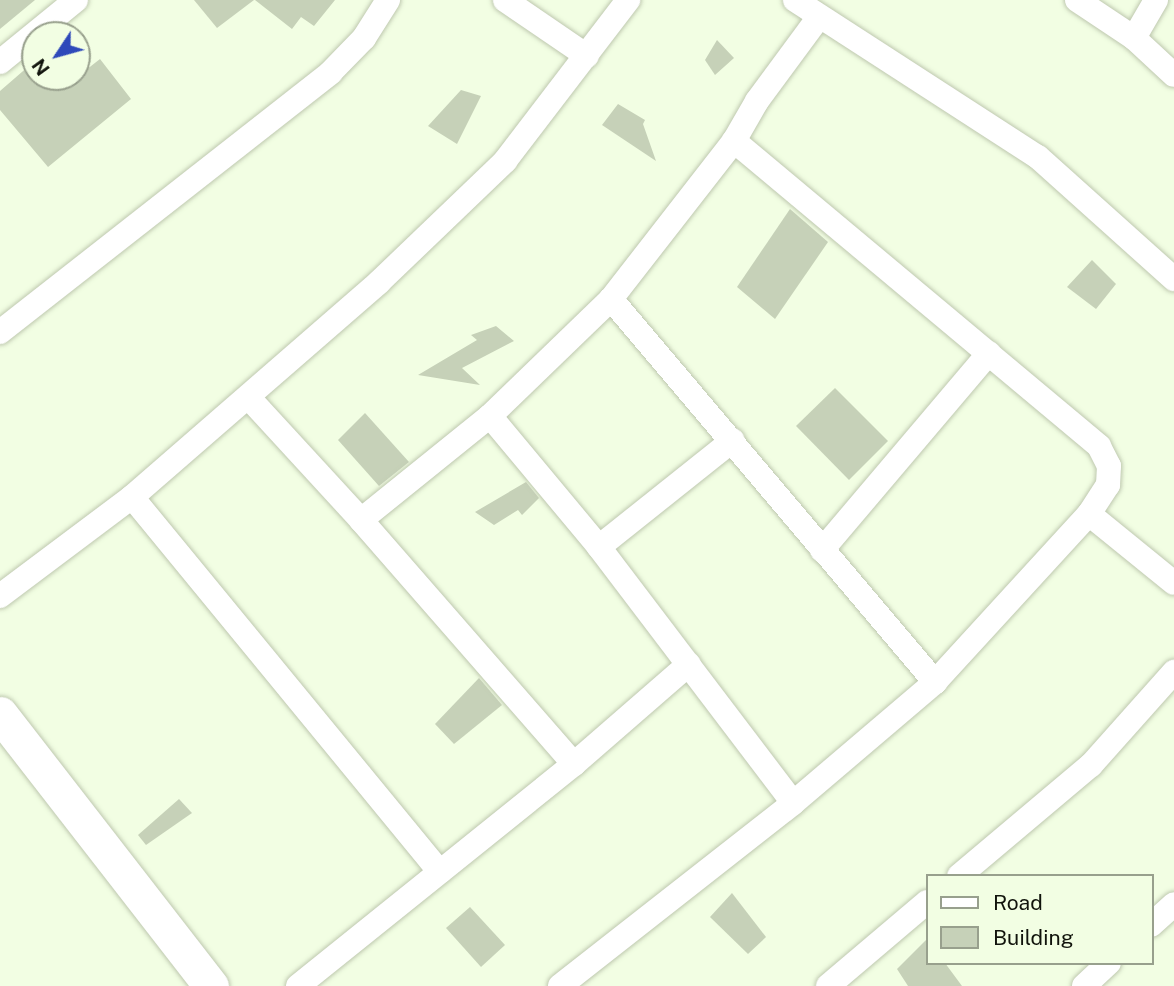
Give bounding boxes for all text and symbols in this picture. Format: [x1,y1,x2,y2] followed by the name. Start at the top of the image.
[21,21,91,91] north arrow
[27,55,54,80] text: N
[926,874,1153,965] legend
[993,890,1043,915] text: Road
[993,925,1074,950] text: Building

